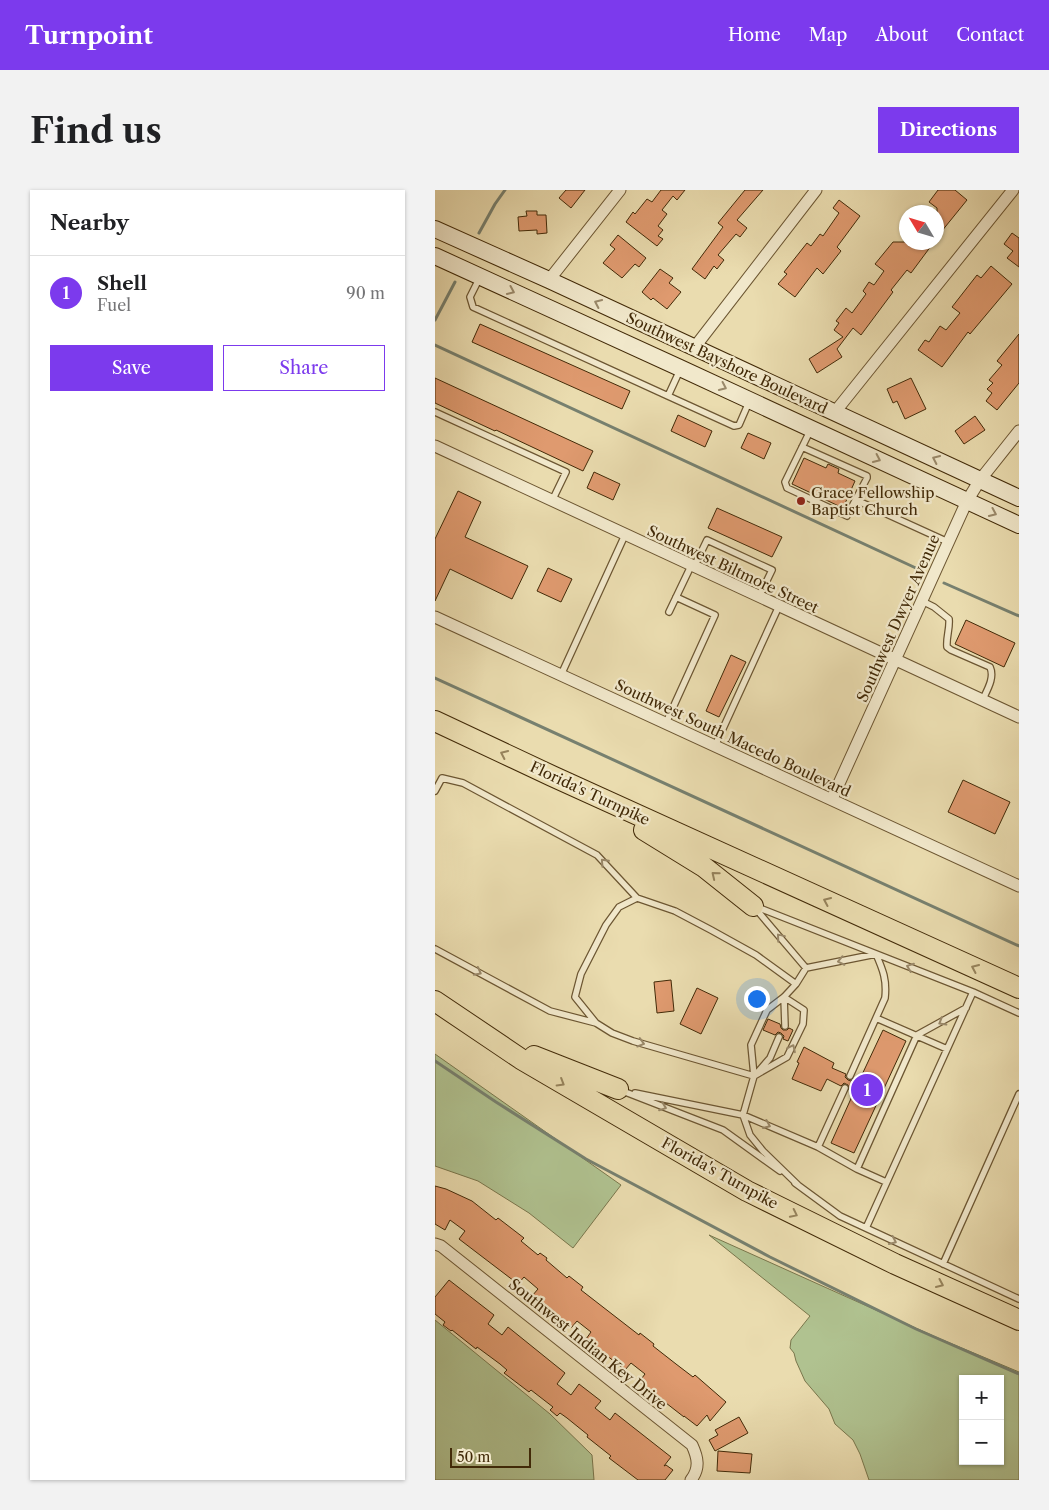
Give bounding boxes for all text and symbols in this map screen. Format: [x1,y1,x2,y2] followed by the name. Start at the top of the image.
[25,21,153,50] text: Turnpoint
[728,24,781,46] text: Home
[809,24,847,46] text: Map
[875,24,928,46] text: About
[956,24,1024,46] text: Contact
[878,107,1019,153] button: Directions
[30,109,162,152] text: Find us
[899,205,944,250] north arrow
[50,210,129,235] text: Nearby
[97,272,147,295] text: Shell
[62,283,70,303] text: 1
[346,283,385,303] text: 90 m
[506,284,515,295] one-way arrow
[97,295,131,315] text: Fuel
[594,299,603,309] one-way arrow
[623,308,831,418] street label: Southwest Bayshore Boulevard
[50,345,213,391] button: Save
[223,345,385,391] button: Share
[718,381,727,391] one-way arrow
[872,453,881,463] one-way arrow
[932,455,941,466] one-way arrow
[811,483,935,519] place label: Grace Fellowship Baptist Church
[795,495,807,507] marker: Grace Fellowship Baptist Church
[988,506,997,517] one-way arrow
[644,521,822,617] street label: Southwest Biltmore Street
[852,531,944,705] street label: Southwest Dwyer Avenue
[612,675,854,801] street label: Southwest South Macedo Boulevard
[500,749,509,760] one-way arrow
[527,757,653,829] street label: Florida's Turnpike
[600,858,609,867] one-way arrow
[712,872,721,881] one-way arrow
[823,897,832,907] one-way arrow
[777,934,786,943] one-way arrow
[837,955,846,966] one-way arrow
[906,963,914,973] one-way arrow
[971,964,980,975] one-way arrow
[473,966,482,976] one-way arrow
[744,986,770,1012] your location
[938,1015,947,1025] one-way arrow
[636,1038,644,1048] one-way arrow
[785,1044,796,1053] one-way arrow
[851,1071,883,1109] pin: 1
[555,1076,564,1086] one-way arrow
[659,1101,667,1111] one-way arrow
[762,1119,771,1130] one-way arrow
[658,1133,782,1213] street label: Florida's Turnpike
[789,1208,798,1218] one-way arrow
[888,1234,897,1245] one-way arrow
[505,1274,671,1414] street label: Southwest Indian Key Drive
[935,1278,944,1289] one-way arrow
[959,1375,1004,1465] map controls
[959,1375,1004,1420] button: +
[959,1420,1004,1465] button: −
[450,1445,531,1468] scale bar
[457,1448,490,1466] text: 50 m

